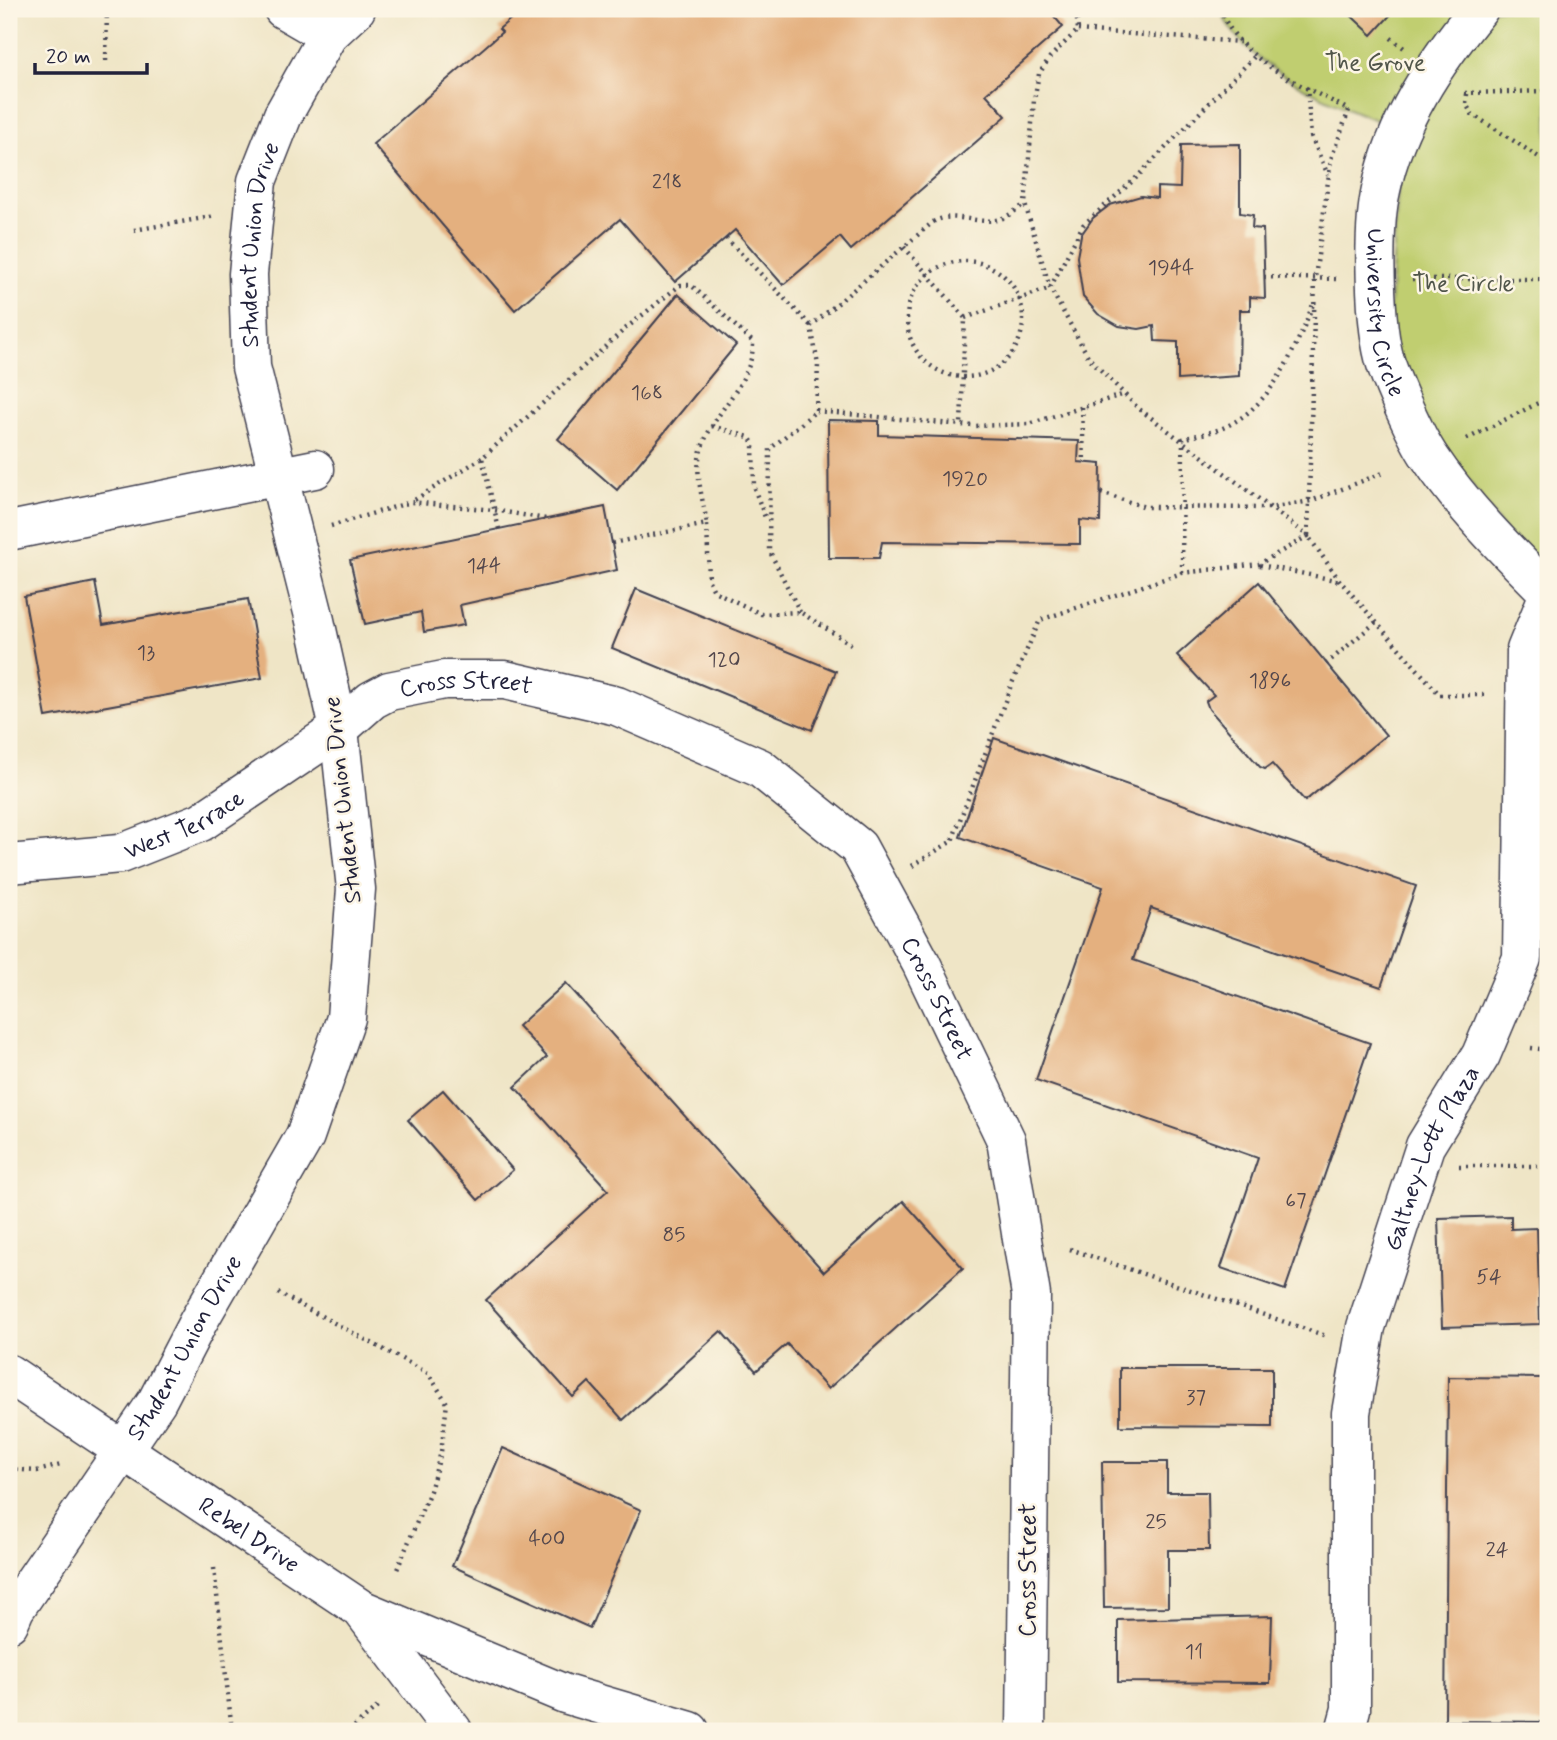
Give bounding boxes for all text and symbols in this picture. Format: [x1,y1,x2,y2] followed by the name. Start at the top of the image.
[35,32,147,76] scale bar
[46,43,91,71] text: 20 m
[1325,48,1426,79] park label: The Grove
[234,137,288,348] street label: Student Union Drive
[652,168,682,196] house number: 218
[1358,228,1411,402] street label: University Circle
[1148,254,1194,282] house number: 1944
[1412,269,1514,300] park label: The Circle
[631,379,663,407] house number: 168
[942,465,988,493] house number: 1920
[467,552,501,580] house number: 144
[137,639,155,667] house number: 13
[707,646,741,674] house number: 120
[397,666,535,706] street label: Cross Street
[1249,667,1291,695] house number: 1896
[317,695,370,905] street label: Student Union Drive
[120,783,251,868] street label: West Terrace
[893,932,980,1066] street label: Cross Street
[1378,1060,1488,1255] street label: Galtney-Lott Plaza
[1285,1187,1307,1215] house number: 67
[662,1221,686,1249] house number: 85
[120,1250,250,1447] street label: Student Union Drive
[1476,1263,1502,1291] house number: 54
[1186,1384,1206,1412] house number: 37
[192,1491,305,1581] street label: Rebel Drive
[1013,1503,1044,1637] street label: Cross Street
[1145,1508,1167,1536] house number: 25
[529,1525,565,1553] house number: 400
[1485,1536,1509,1564] house number: 24
[1185,1638,1203,1666] house number: 11

